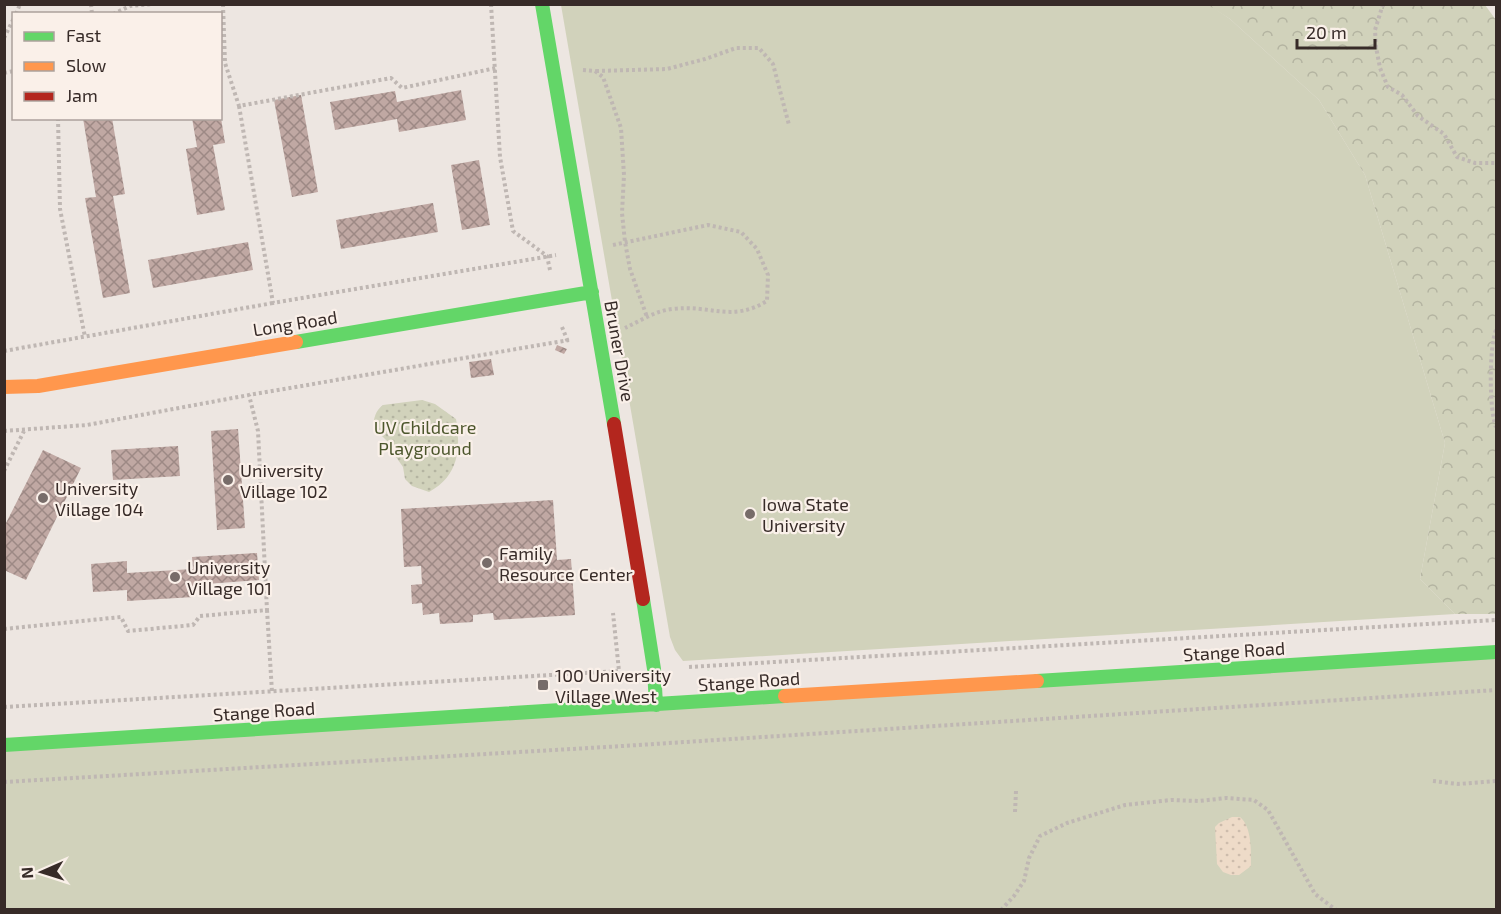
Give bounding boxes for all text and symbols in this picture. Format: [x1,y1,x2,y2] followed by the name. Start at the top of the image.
[12,12,222,120] legend
[1297,12,1375,50] scale bar
[1306,21,1347,43] text: 20 m
[66,24,101,46] text: Fast
[66,54,107,76] text: Slow
[66,84,98,106] text: Jam
[600,299,640,403] street label: Bruner Drive
[251,305,339,341] street label: Long Road
[374,416,476,459] park label: UV Childcare Playground
[240,459,328,502] place label: University Village 102
[221,473,235,487] marker: University Village 102
[55,477,144,520] place label: University Village 104
[36,491,50,505] marker: University Village 104
[762,493,849,536] place label: Iowa State University
[743,507,757,521] marker: Iowa State University
[499,542,633,585] place label: Family Resource Center
[187,556,272,599] place label: University Village 101
[480,556,494,570] marker: Family Resource Center
[168,570,182,584] marker: University Village 101
[1182,636,1286,666] street label: Stange Road
[555,664,672,707] place label: 100 University Village West
[697,666,801,696] street label: Stange Road
[536,678,550,692] marker: 100 University Village West
[212,696,316,726] street label: Stange Road
[12,842,72,902] north arrow
[17,867,36,879] text: N

